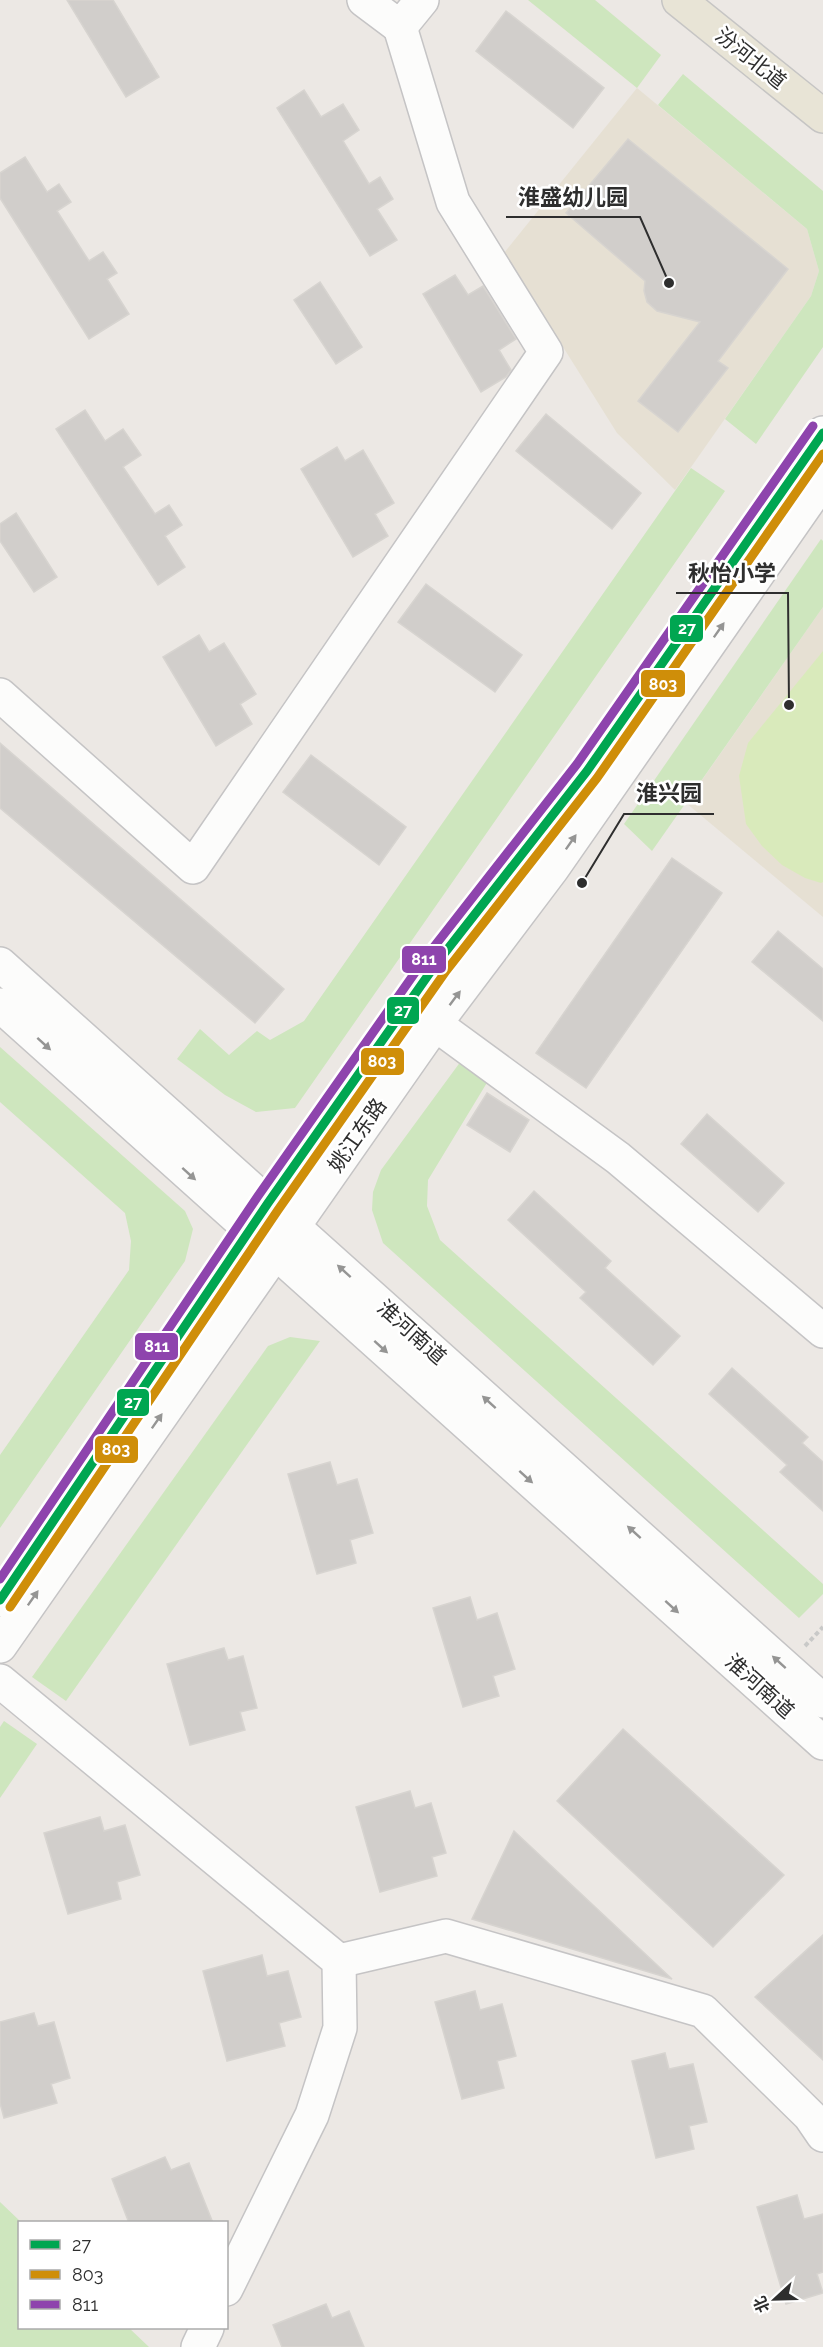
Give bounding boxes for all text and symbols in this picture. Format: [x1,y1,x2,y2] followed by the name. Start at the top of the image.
[710,22,792,94] street label: 汾河北道
[506,177,640,217] callout: 淮盛幼儿园
[518,184,628,210] text: 淮盛幼儿园
[676,553,788,593] callout: 秋怡小学
[688,560,776,586] text: 秋怡小学
[669,614,704,643] line badge: 27
[678,619,696,638] text: 27
[713,622,724,638] one-way arrow
[640,669,686,698] line badge: 803
[649,675,677,694] text: 803
[624,774,714,814] callout: 淮兴园
[636,780,702,806] text: 淮兴园
[565,834,577,850] one-way arrow
[401,945,447,974] line badge: 811
[411,950,437,969] text: 811
[448,990,461,1006] one-way arrow
[386,996,420,1025] line badge: 27
[394,1001,412,1020] text: 27
[36,1037,51,1051] one-way arrow
[360,1047,405,1076] line badge: 803
[368,1052,396,1071] text: 803
[323,1093,391,1177] street label: 姚江东路
[181,1167,196,1180] one-way arrow
[337,1264,352,1278] one-way arrow
[372,1295,452,1369] street label: 淮河南道
[134,1332,179,1361] line badge: 811
[144,1337,170,1356] text: 811
[374,1339,388,1353] one-way arrow
[116,1388,150,1417] line badge: 27
[124,1393,142,1412] text: 27
[482,1395,497,1409] one-way arrow
[151,1413,163,1429] one-way arrow
[94,1435,139,1464] line badge: 803
[102,1440,130,1459] text: 803
[519,1470,534,1484] one-way arrow
[627,1525,642,1539] one-way arrow
[27,1590,39,1606] one-way arrow
[664,1600,679,1614] one-way arrow
[720,1649,800,1723] street label: 淮河南道
[772,1655,787,1669] one-way arrow
[18,2221,228,2329] legend
[72,2234,91,2255] text: 27
[72,2264,103,2285] text: 803
[745,2269,805,2329] north arrow
[750,2293,773,2315] text: 北
[72,2294,98,2315] text: 811

